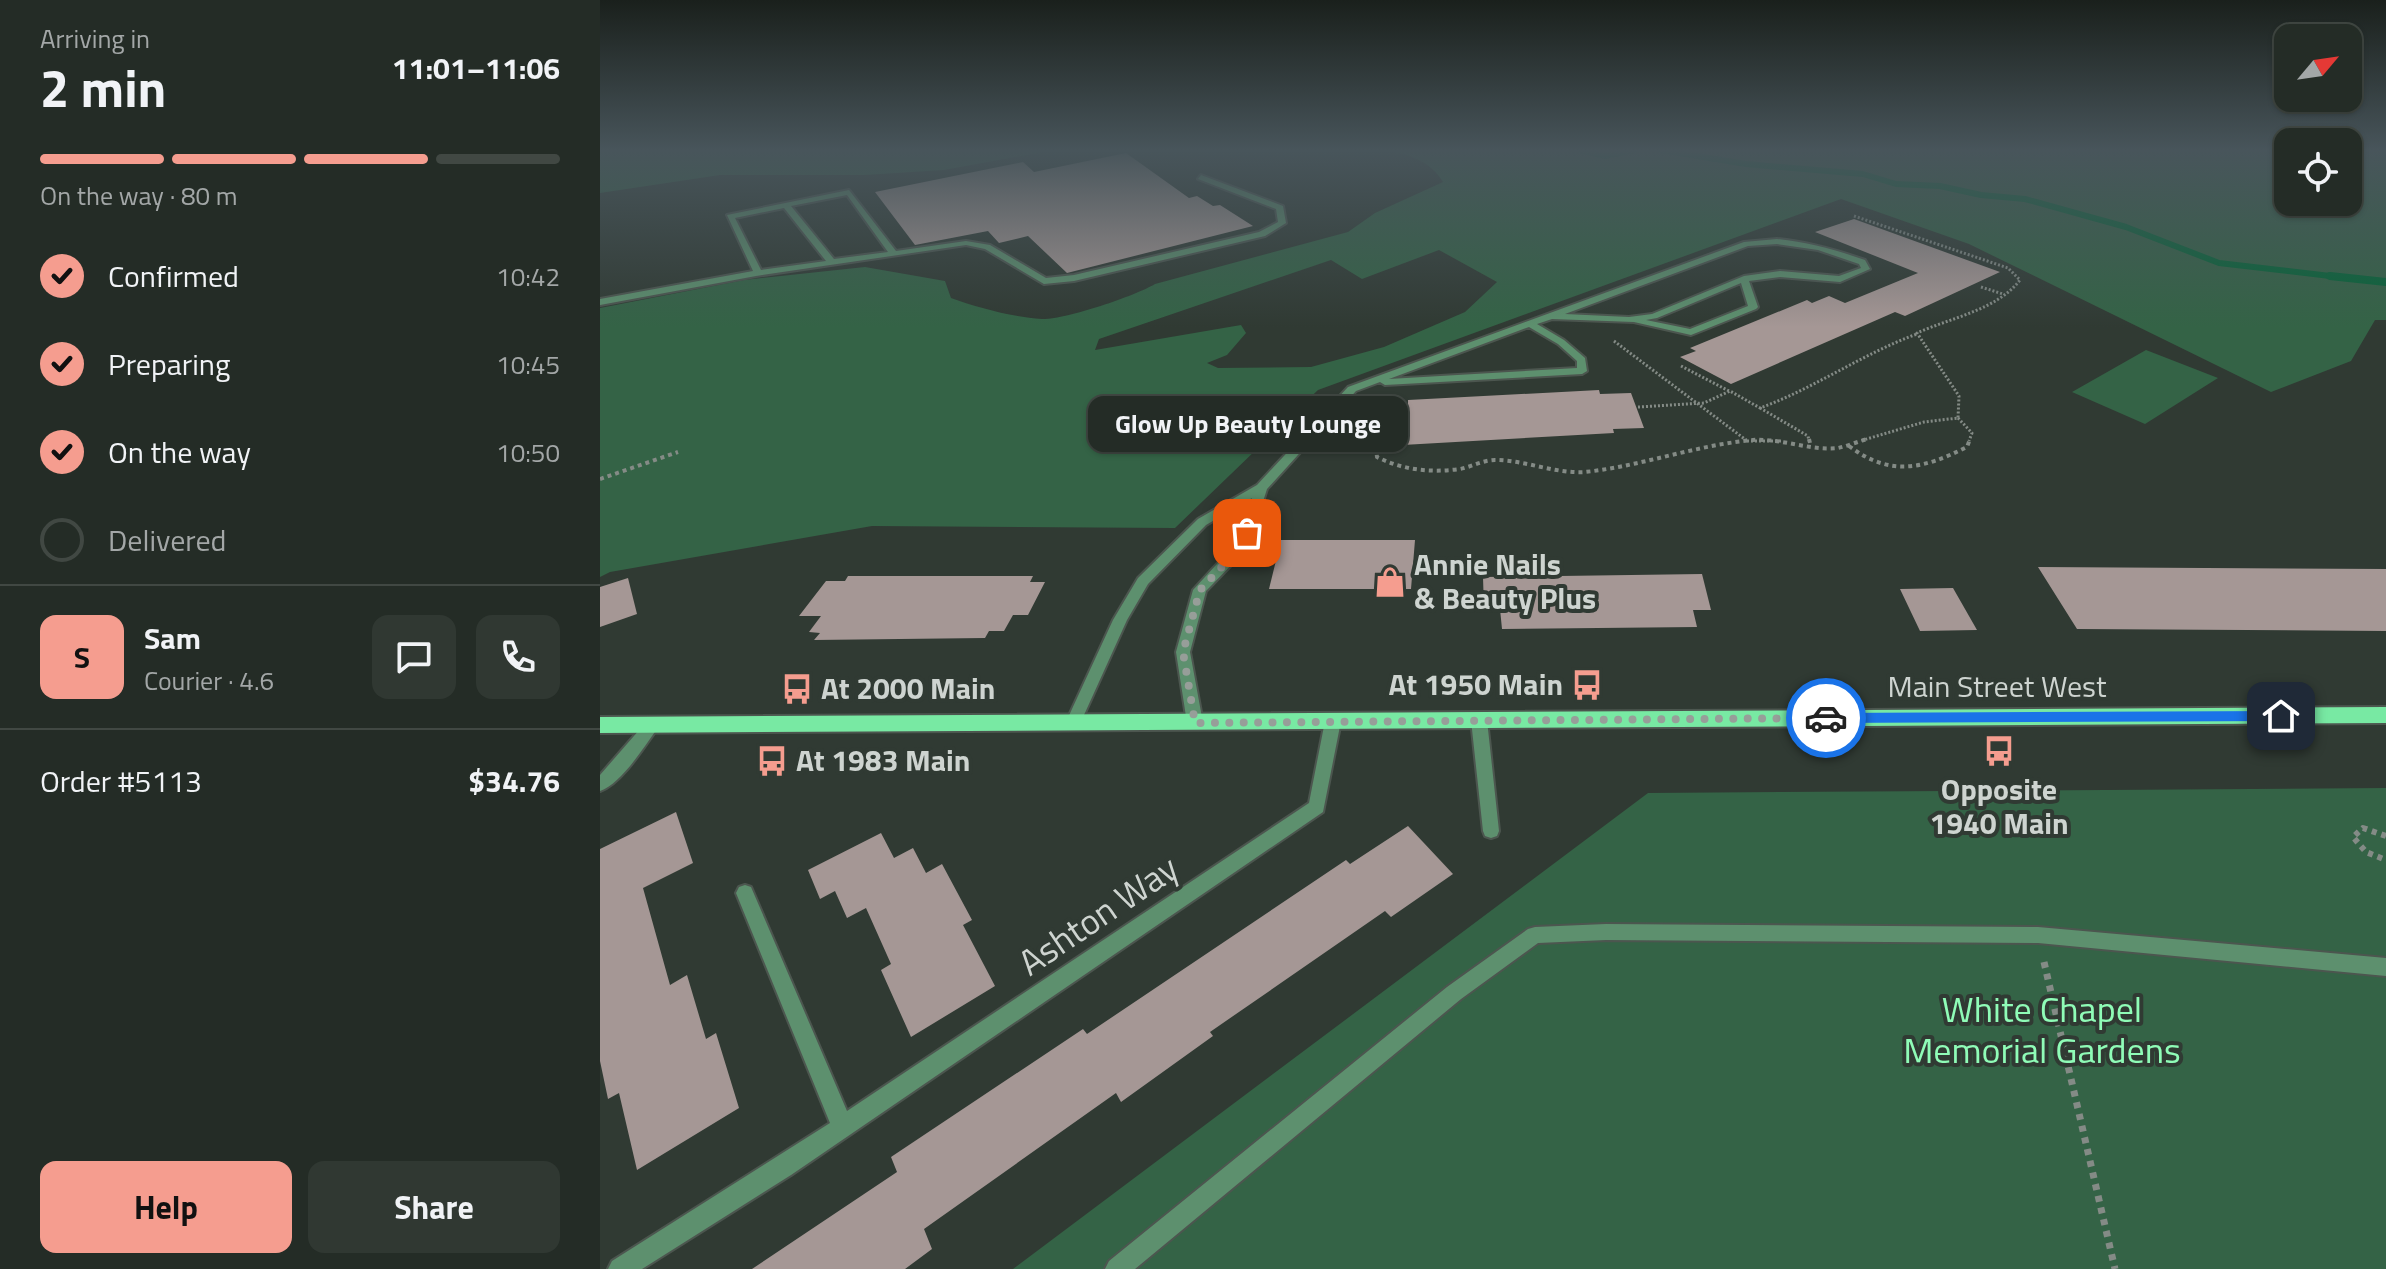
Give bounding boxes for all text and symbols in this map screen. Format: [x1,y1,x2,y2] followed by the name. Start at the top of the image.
[40,19,150,58] text: Arriving in
[2274,24,2362,112] north arrow
[2274,24,2362,216] map controls
[392,45,560,91] text: 11:01–11:06
[40,48,166,127] text: 2 min
[2274,128,2362,216] button: locate
[40,176,238,215] text: On the way · 80 m
[108,253,239,299] text: Confirmed
[40,254,84,298] icon: check
[496,257,560,296] text: 10:42
[108,341,230,387] text: Preparing
[40,342,84,386] icon: check
[496,345,560,384] text: 10:45
[1087,397,1407,453] callout: Glow Up Beauty Lounge
[1115,404,1381,443] text: Glow Up Beauty Lounge
[108,429,251,475] text: On the way
[40,430,84,474] icon: check
[496,433,560,472] text: 10:50
[1213,499,1281,567] pin
[1225,511,1269,555] icon: bag
[108,517,226,563] text: Delivered
[1414,541,1596,621] place label: Annie Nails & Beauty Plus
[1373,565,1407,599] shop icon: Annie Nails & Beauty Plus
[144,615,201,661] text: Sam
[372,615,456,699] button: chat
[476,615,560,699] button: phone
[74,634,90,680] text: S
[144,661,274,700] text: Courier · 4.6
[1389,661,1563,707] place label: At 1950 Main
[1887,663,2107,709] street label: Main Street West
[821,665,995,711] place label: At 2000 Main
[1570,668,1604,702] bus stop icon: At 1950 Main
[780,672,814,706] bus stop icon: At 2000 Main
[1786,678,1866,758] courier
[2247,682,2315,750] pin
[2259,694,2303,738] icon: home
[1804,696,1848,740] icon: car
[1982,734,2016,768] bus stop icon: Opposite 1940 Main
[796,737,970,783] place label: At 1983 Main
[755,744,789,778] bus stop icon: At 1983 Main
[40,758,202,804] text: Order #5113
[468,758,560,804] text: $34.76
[1929,766,2069,846] place label: Opposite 1940 Main
[1007,841,1189,989] street label: Ashton Way
[1903,981,2181,1077] park label: White Chapel Memorial Gardens
[40,1161,292,1253] button: Help
[308,1161,560,1253] button: Share

